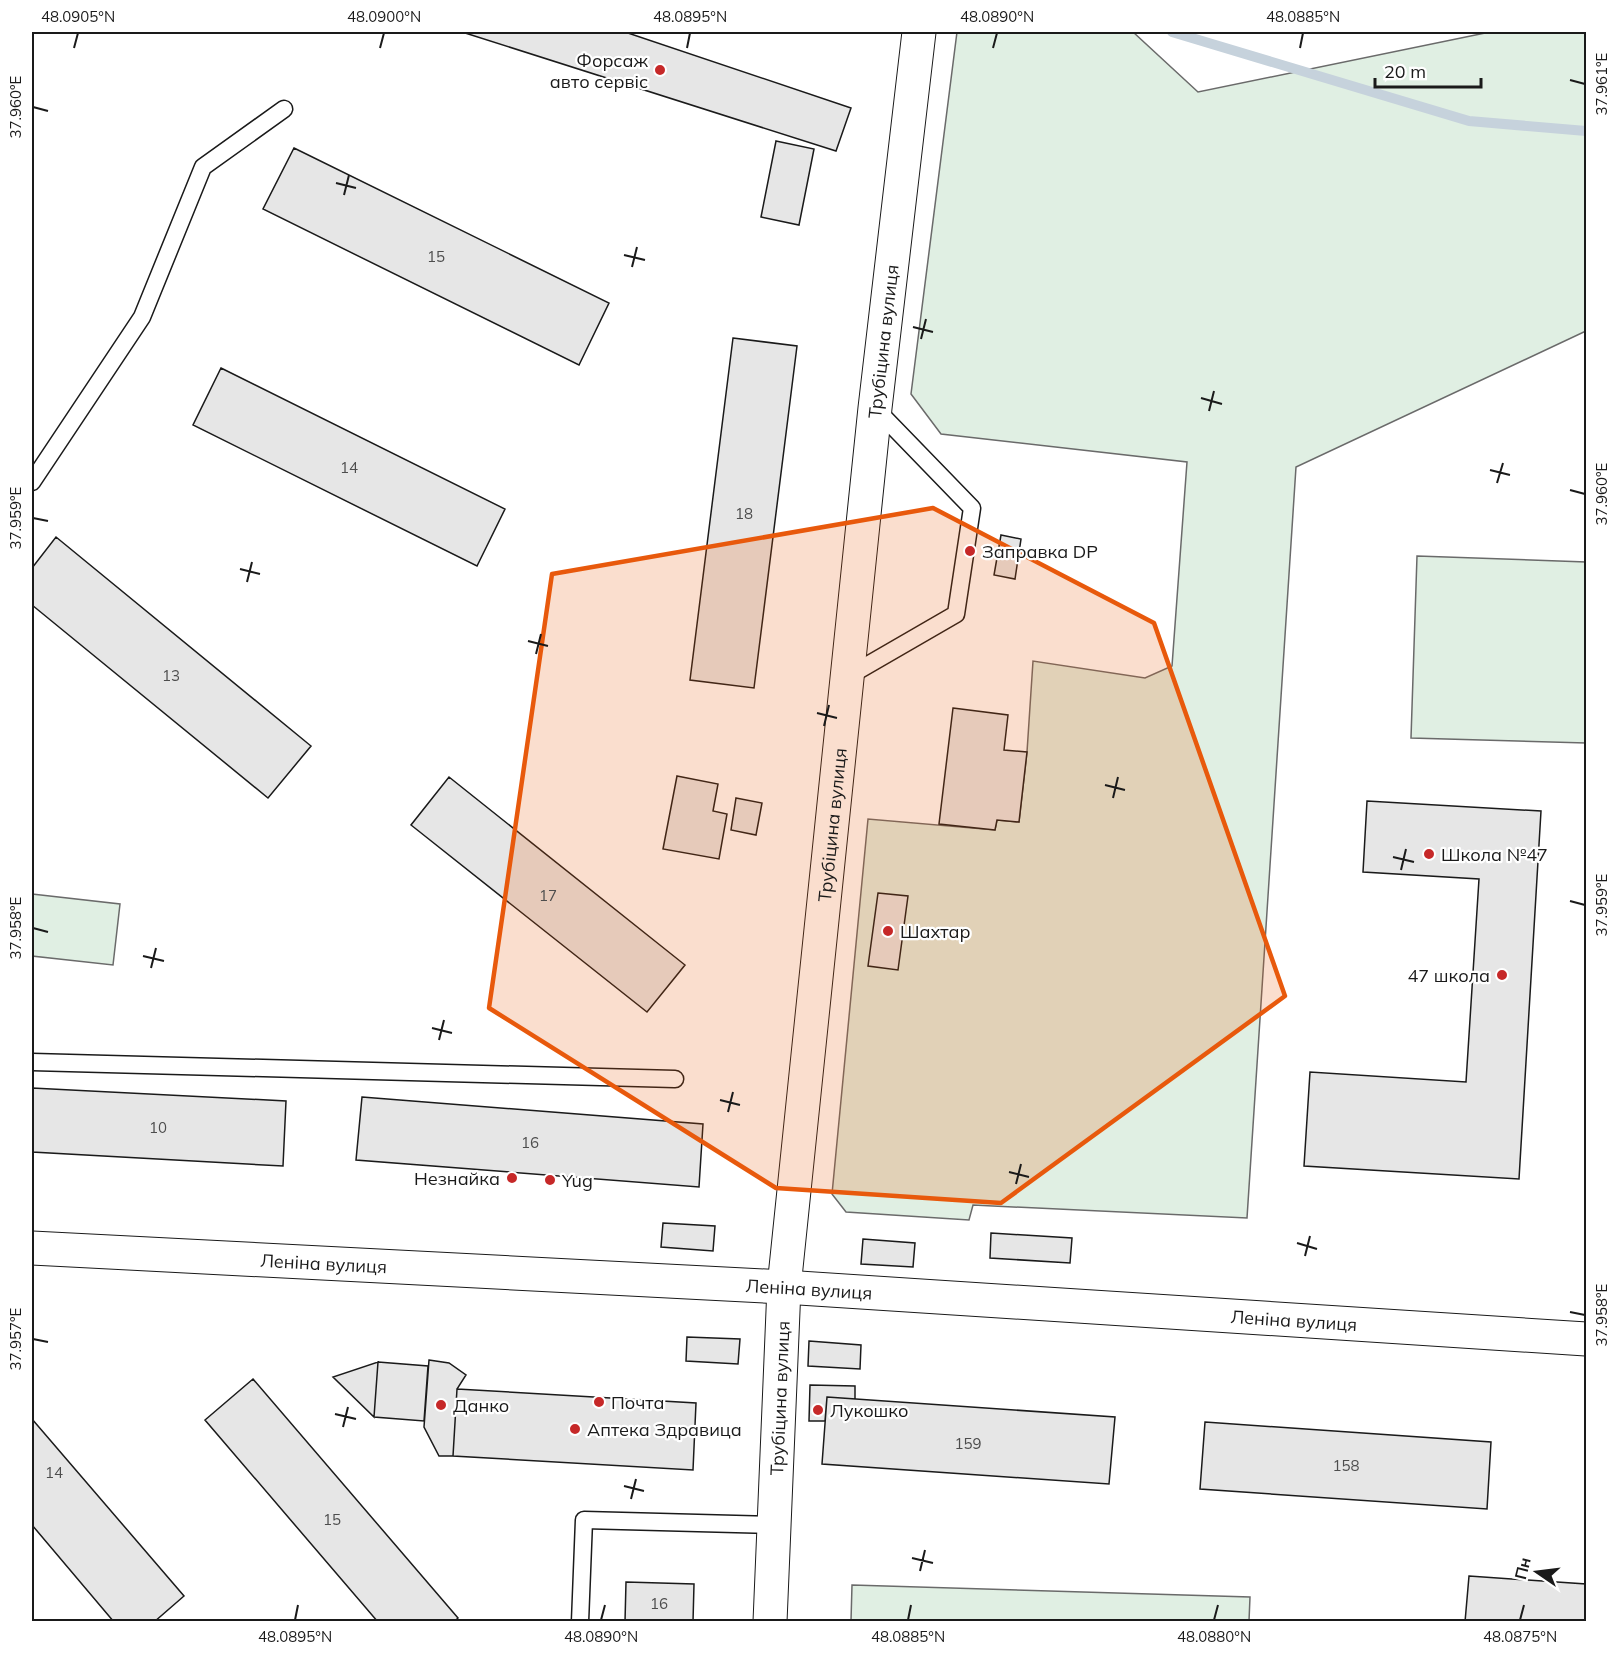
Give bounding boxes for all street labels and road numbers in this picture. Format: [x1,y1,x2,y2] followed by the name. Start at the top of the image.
[862,263,903,419] street label: Трубіцина вулиця
[812,747,851,903] street label: Трубіцина вулиця
[260,1248,388,1278] street label: Леніна вулиця
[745,1274,873,1304] street label: Леніна вулиця
[1230,1304,1358,1336] street label: Леніна вулиця
[765,1320,794,1476] street label: Трубіцина вулиця

